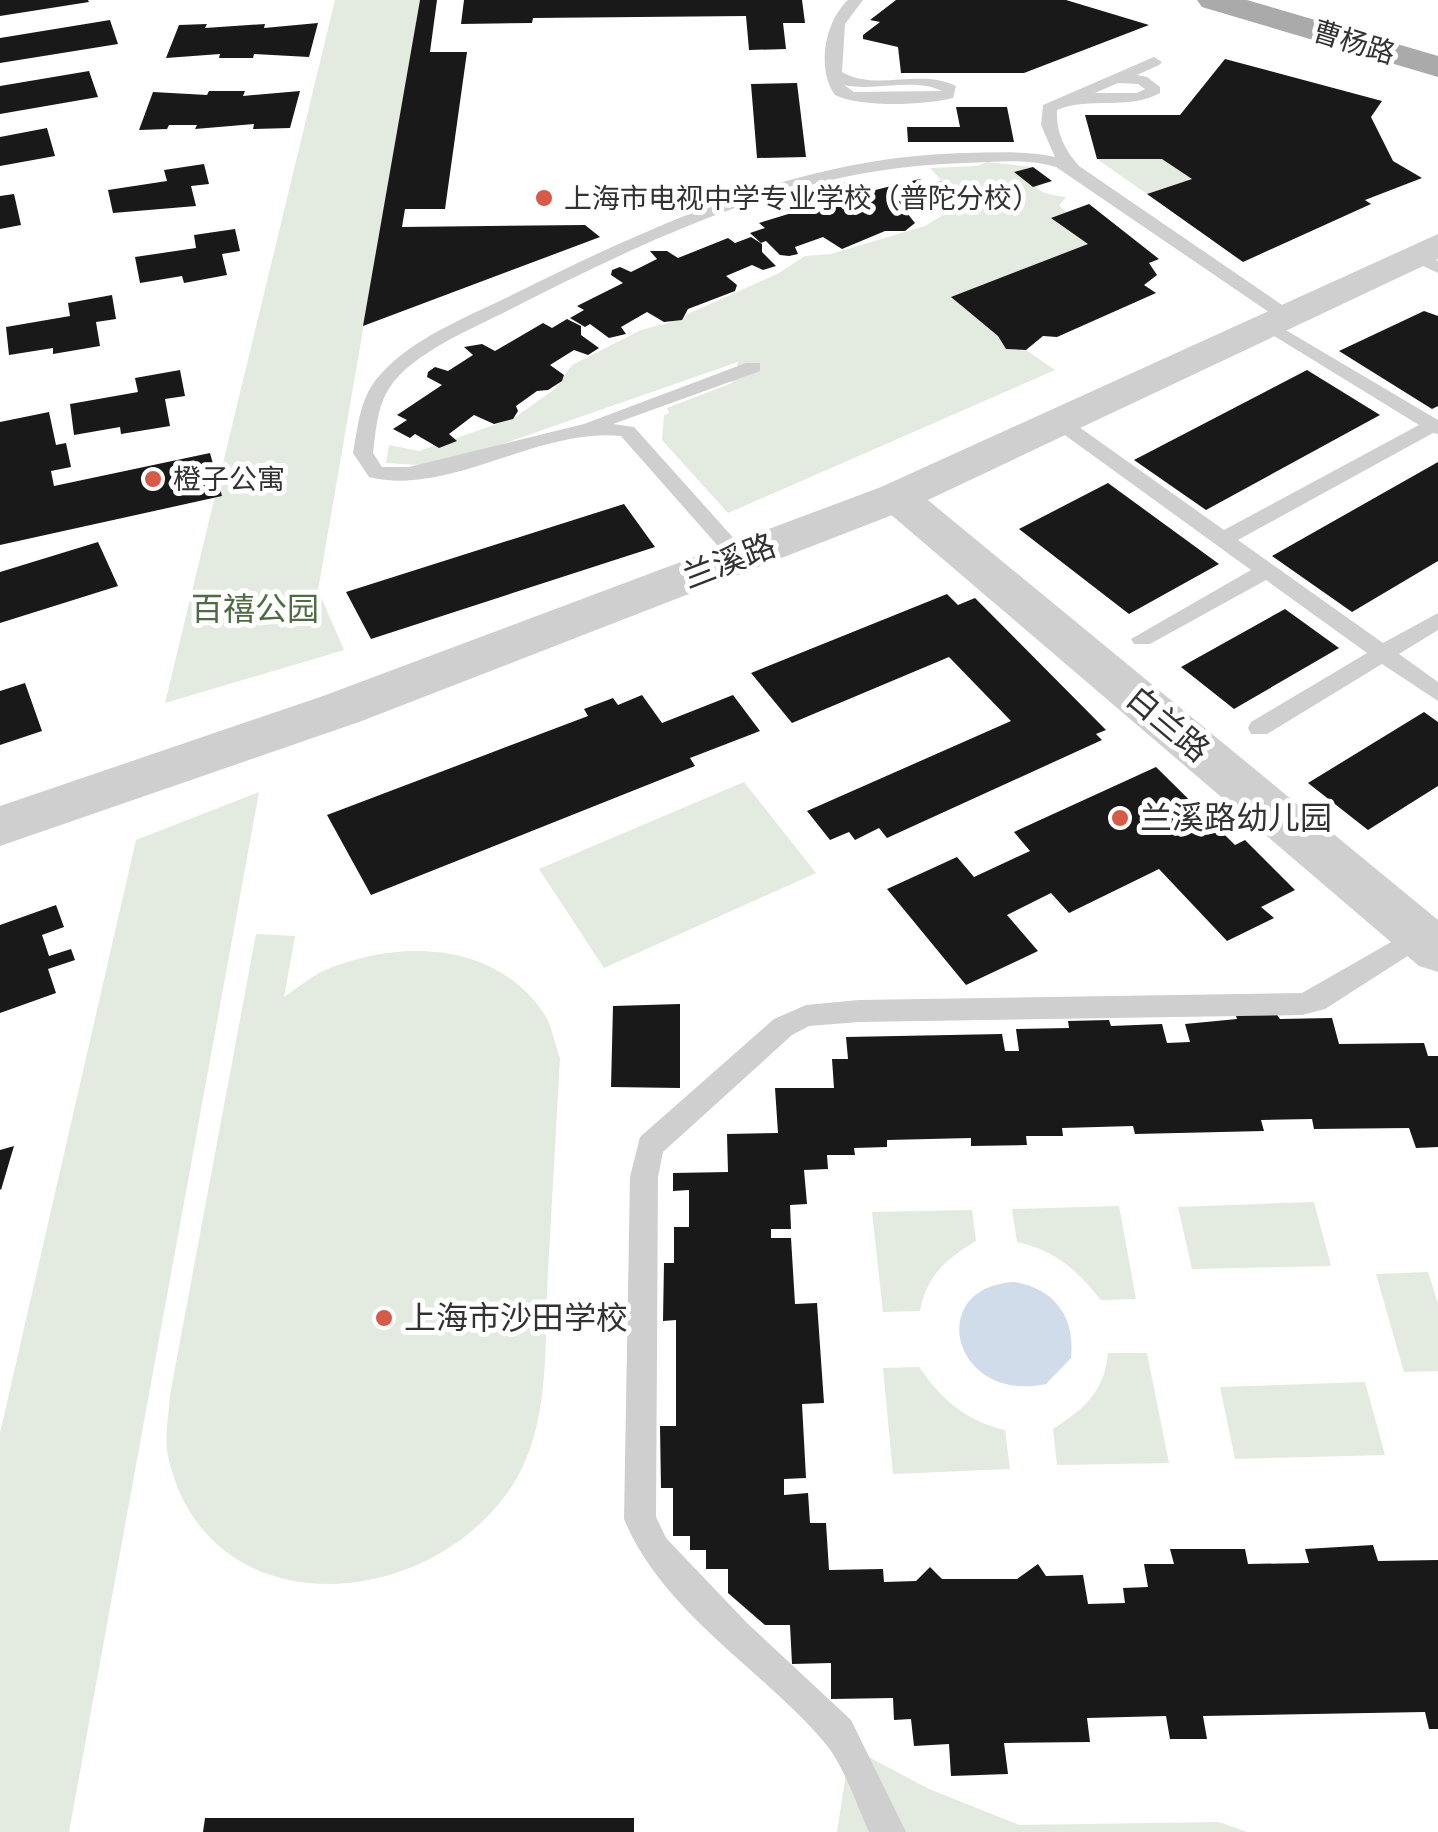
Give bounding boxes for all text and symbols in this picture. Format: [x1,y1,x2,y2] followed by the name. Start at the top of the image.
[1309,14,1399,70] street label: 曹杨路
[564,182,1040,214] place label: 上海市电视中学专业学校（普陀分校）
[533,187,555,209] marker: 上海市电视中学专业学校（普陀分校）
[173,463,285,495] place label: 橙子公寓
[142,468,164,490] marker: 橙子公寓
[677,526,780,595] street label: 兰溪路
[191,590,319,627] park label: 百禧公园
[1120,679,1217,769] street label: 白兰路
[1140,799,1332,836] place label: 兰溪路幼儿园
[1109,807,1131,829] marker: 兰溪路幼儿园
[404,1299,628,1336] place label: 上海市沙田学校
[373,1307,395,1329] marker: 上海市沙田学校

